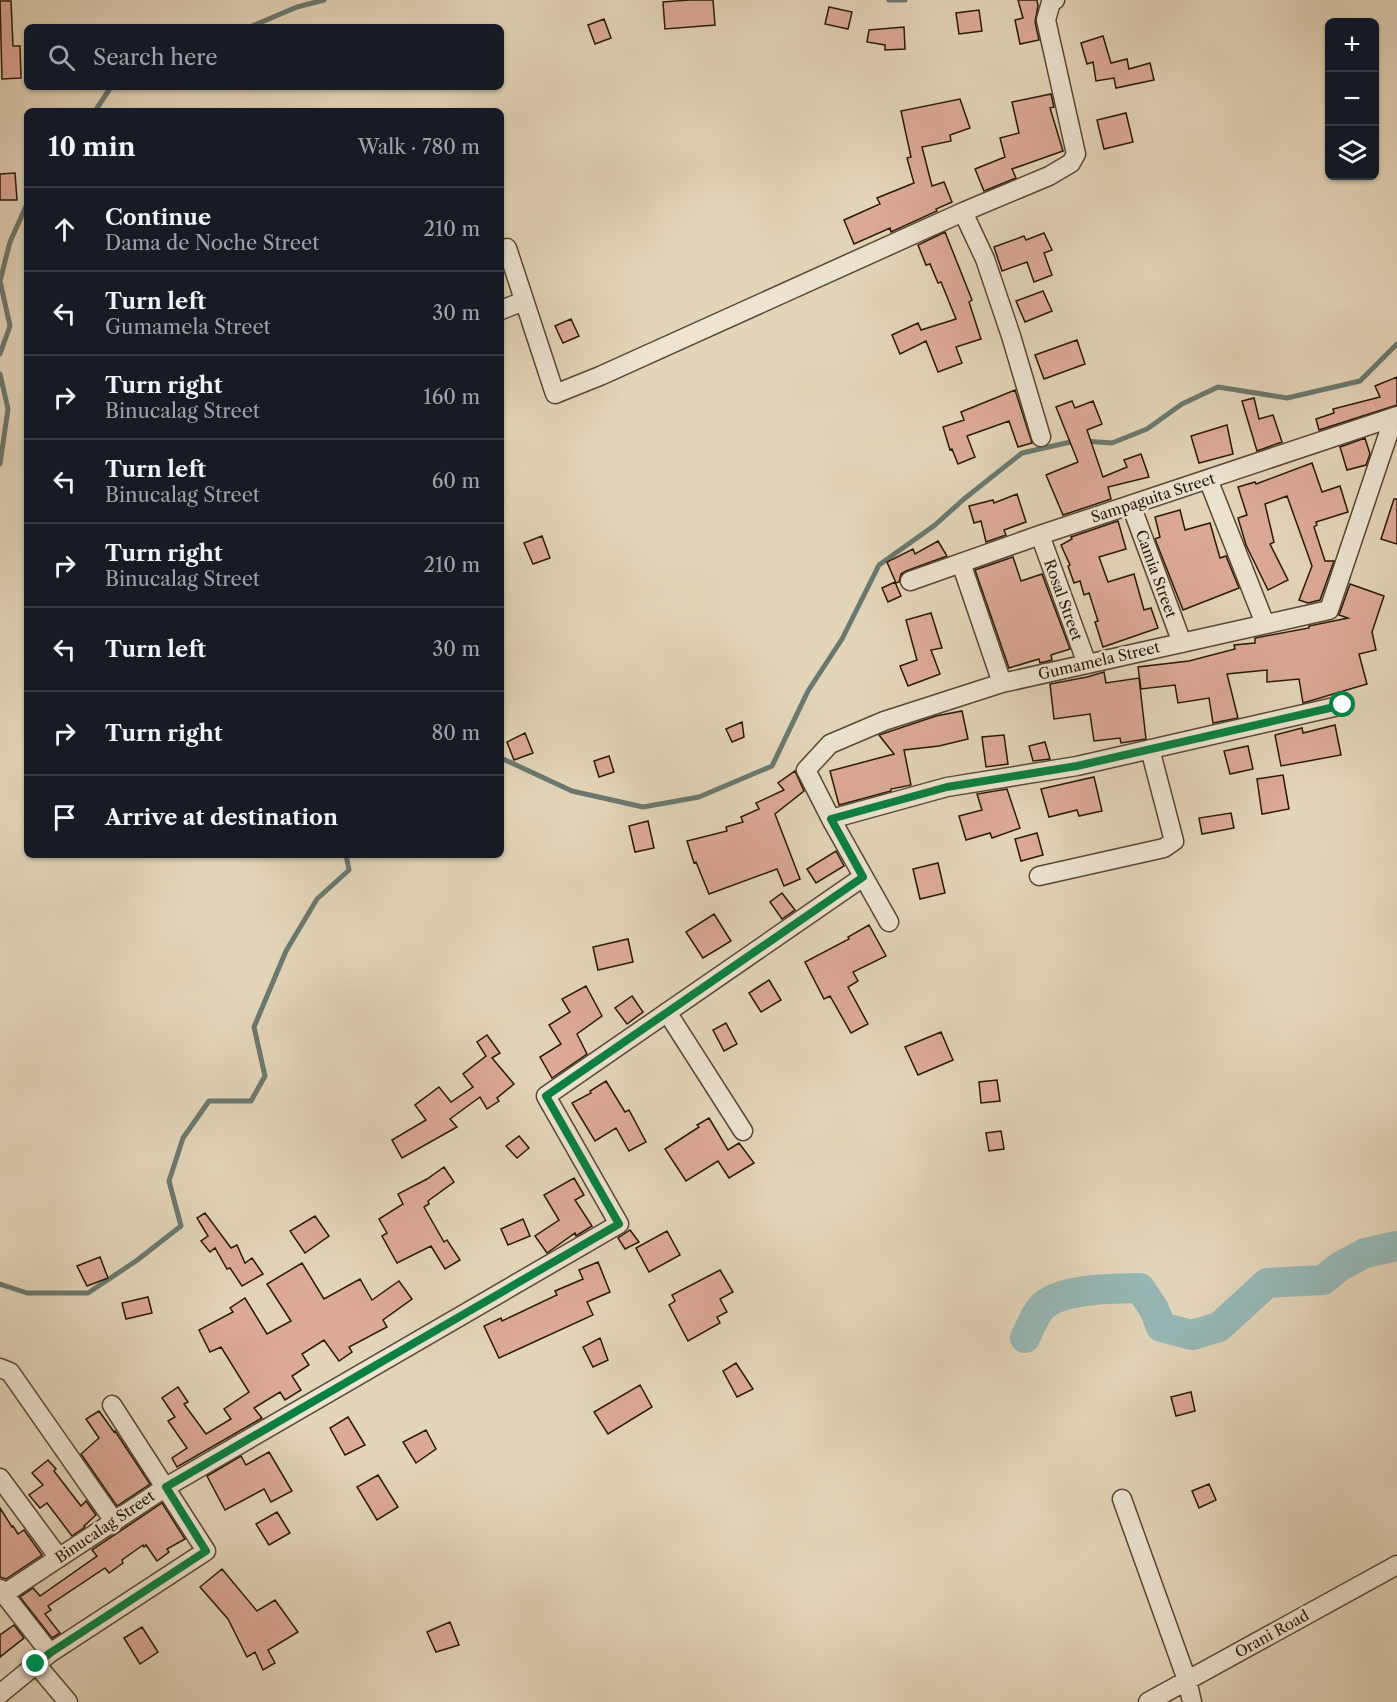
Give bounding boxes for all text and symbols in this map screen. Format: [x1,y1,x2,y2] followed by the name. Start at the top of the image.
[1325,18,1379,180] map controls
[1325,18,1379,72] button: +
[24,24,504,90] search box
[45,41,78,74] icon: search
[93,44,218,71] text: Search here
[1325,72,1379,126] button: −
[1325,126,1379,180] button: layers
[48,131,136,163] text: 10 min
[358,135,480,159] text: Walk · 780 m
[105,204,211,231] text: Continue
[48,213,81,246] icon: ahead
[423,217,480,241] text: 210 m
[105,231,319,255] text: Dama de Noche Street
[105,288,206,315] text: Turn left
[48,297,81,330] icon: left
[432,301,480,325] text: 30 m
[105,315,271,339] text: Gumamela Street
[105,372,223,399] text: Turn right
[48,381,81,414] icon: right
[423,385,480,409] text: 160 m
[105,399,260,423] text: Binucalag Street
[105,456,206,483] text: Turn left
[48,465,81,498] icon: left
[1088,468,1218,527] street label: Sampaguita Street
[432,469,480,493] text: 60 m
[105,483,260,507] text: Binucalag Street
[1132,527,1181,621] street label: Camia Street
[105,540,223,567] text: Turn right
[48,549,81,582] icon: right
[423,553,480,577] text: 210 m
[1040,556,1087,644] street label: Rosal Street
[105,567,260,591] text: Binucalag Street
[48,633,81,666] icon: left
[105,636,206,663] text: Turn left
[432,637,480,661] text: 30 m
[1036,637,1162,684] street label: Gumamela Street
[1329,691,1355,717] route start
[48,717,81,750] icon: right
[105,720,223,747] text: Turn right
[432,721,480,745] text: 80 m
[48,801,81,834] icon: arrive
[105,804,338,831] text: Arrive at destination
[51,1486,159,1567] street label: Binucalag Street
[1231,1605,1312,1662] street label: Orani Road
[22,1650,48,1676] route end

